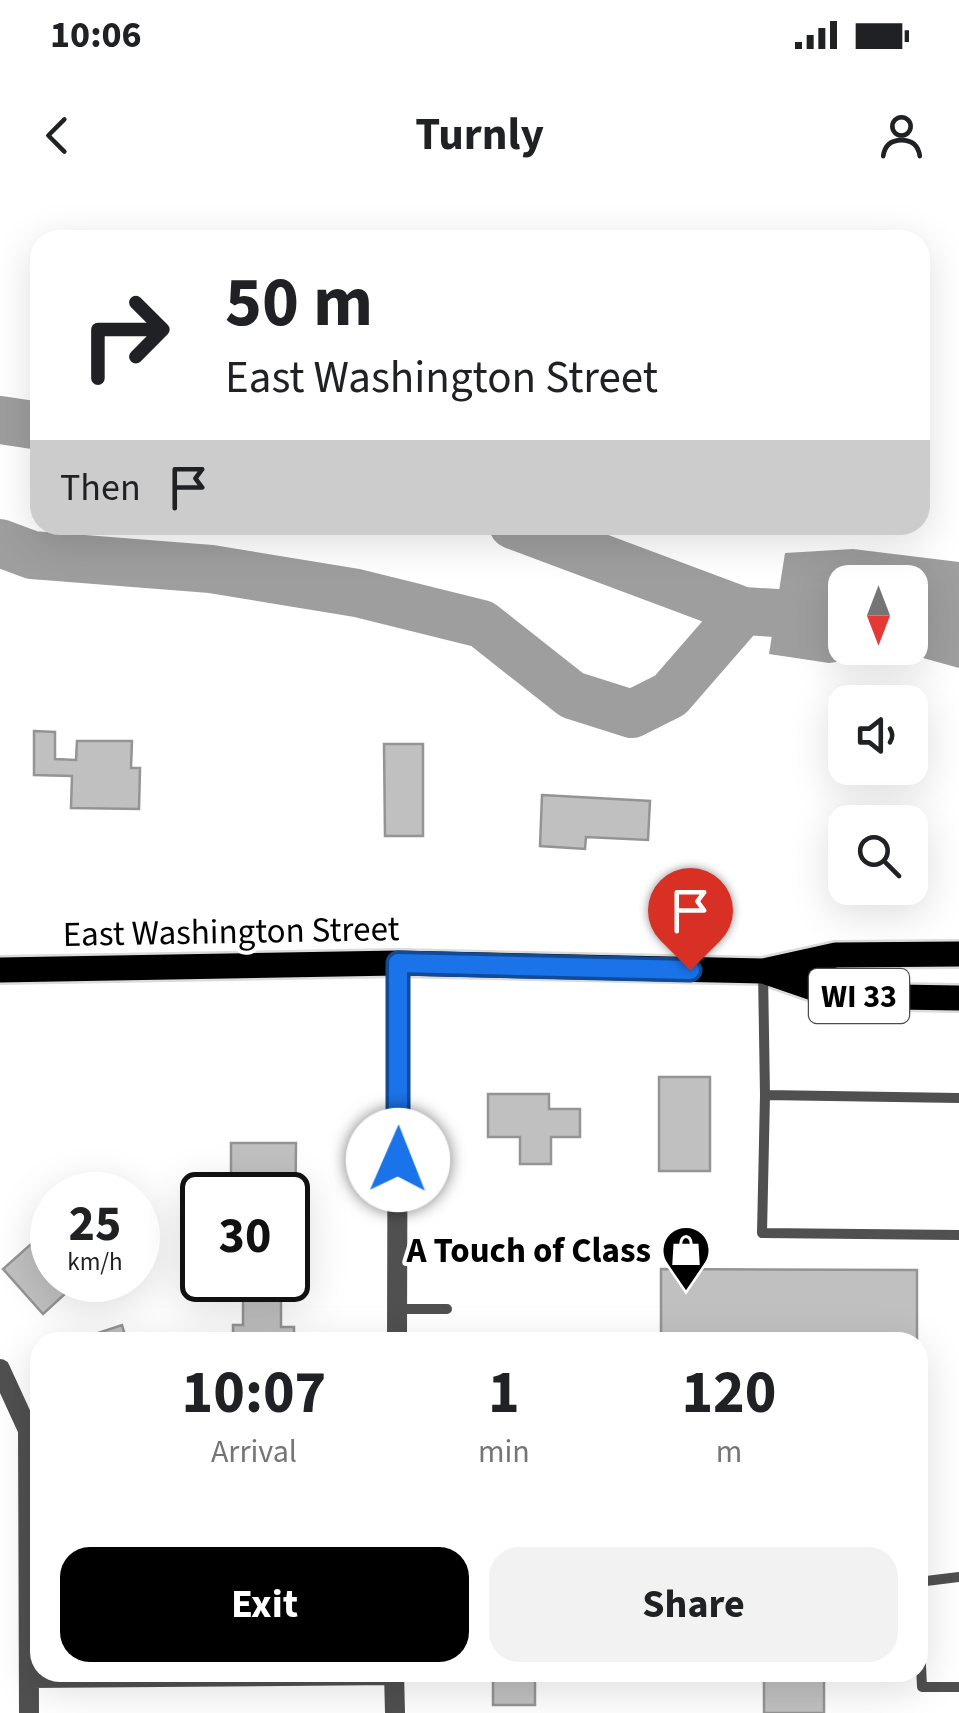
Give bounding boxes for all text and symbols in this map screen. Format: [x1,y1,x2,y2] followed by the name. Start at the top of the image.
[50,8,142,62] text: 10:06
[415,103,544,167] text: Turnly
[30,108,85,163] icon: back
[874,108,929,163] icon: person
[225,253,373,353] text: 50 m
[60,270,190,400] icon: right
[225,346,658,410] text: East Washington Street
[161,460,216,515] icon: arrive
[60,461,141,515] text: Then
[828,565,928,665] north arrow
[828,565,928,905] map controls
[828,685,928,785] button: sound
[828,805,928,905] button: search
[648,868,733,971] pin
[663,883,718,938] icon: arrive
[62,904,400,960] street label: East Washington Street
[809,969,909,1023] road number: WI 33
[346,1108,450,1212] position arrow
[180,1172,310,1302] speed limit sign: 30
[69,1189,121,1260] text: 25
[660,1224,712,1292] shop icon: A Touch of Class
[405,1226,651,1276] place label: A Touch of Class
[67,1244,123,1280] text: km/h
[182,1351,326,1436] text: 10:07
[488,1351,520,1436] text: 1
[681,1351,776,1436] text: 120
[211,1429,297,1475] text: Arrival
[478,1429,530,1475] text: min
[716,1429,742,1475] text: m
[60,1547,469,1662] button: Exit
[489,1547,898,1662] button: Share

